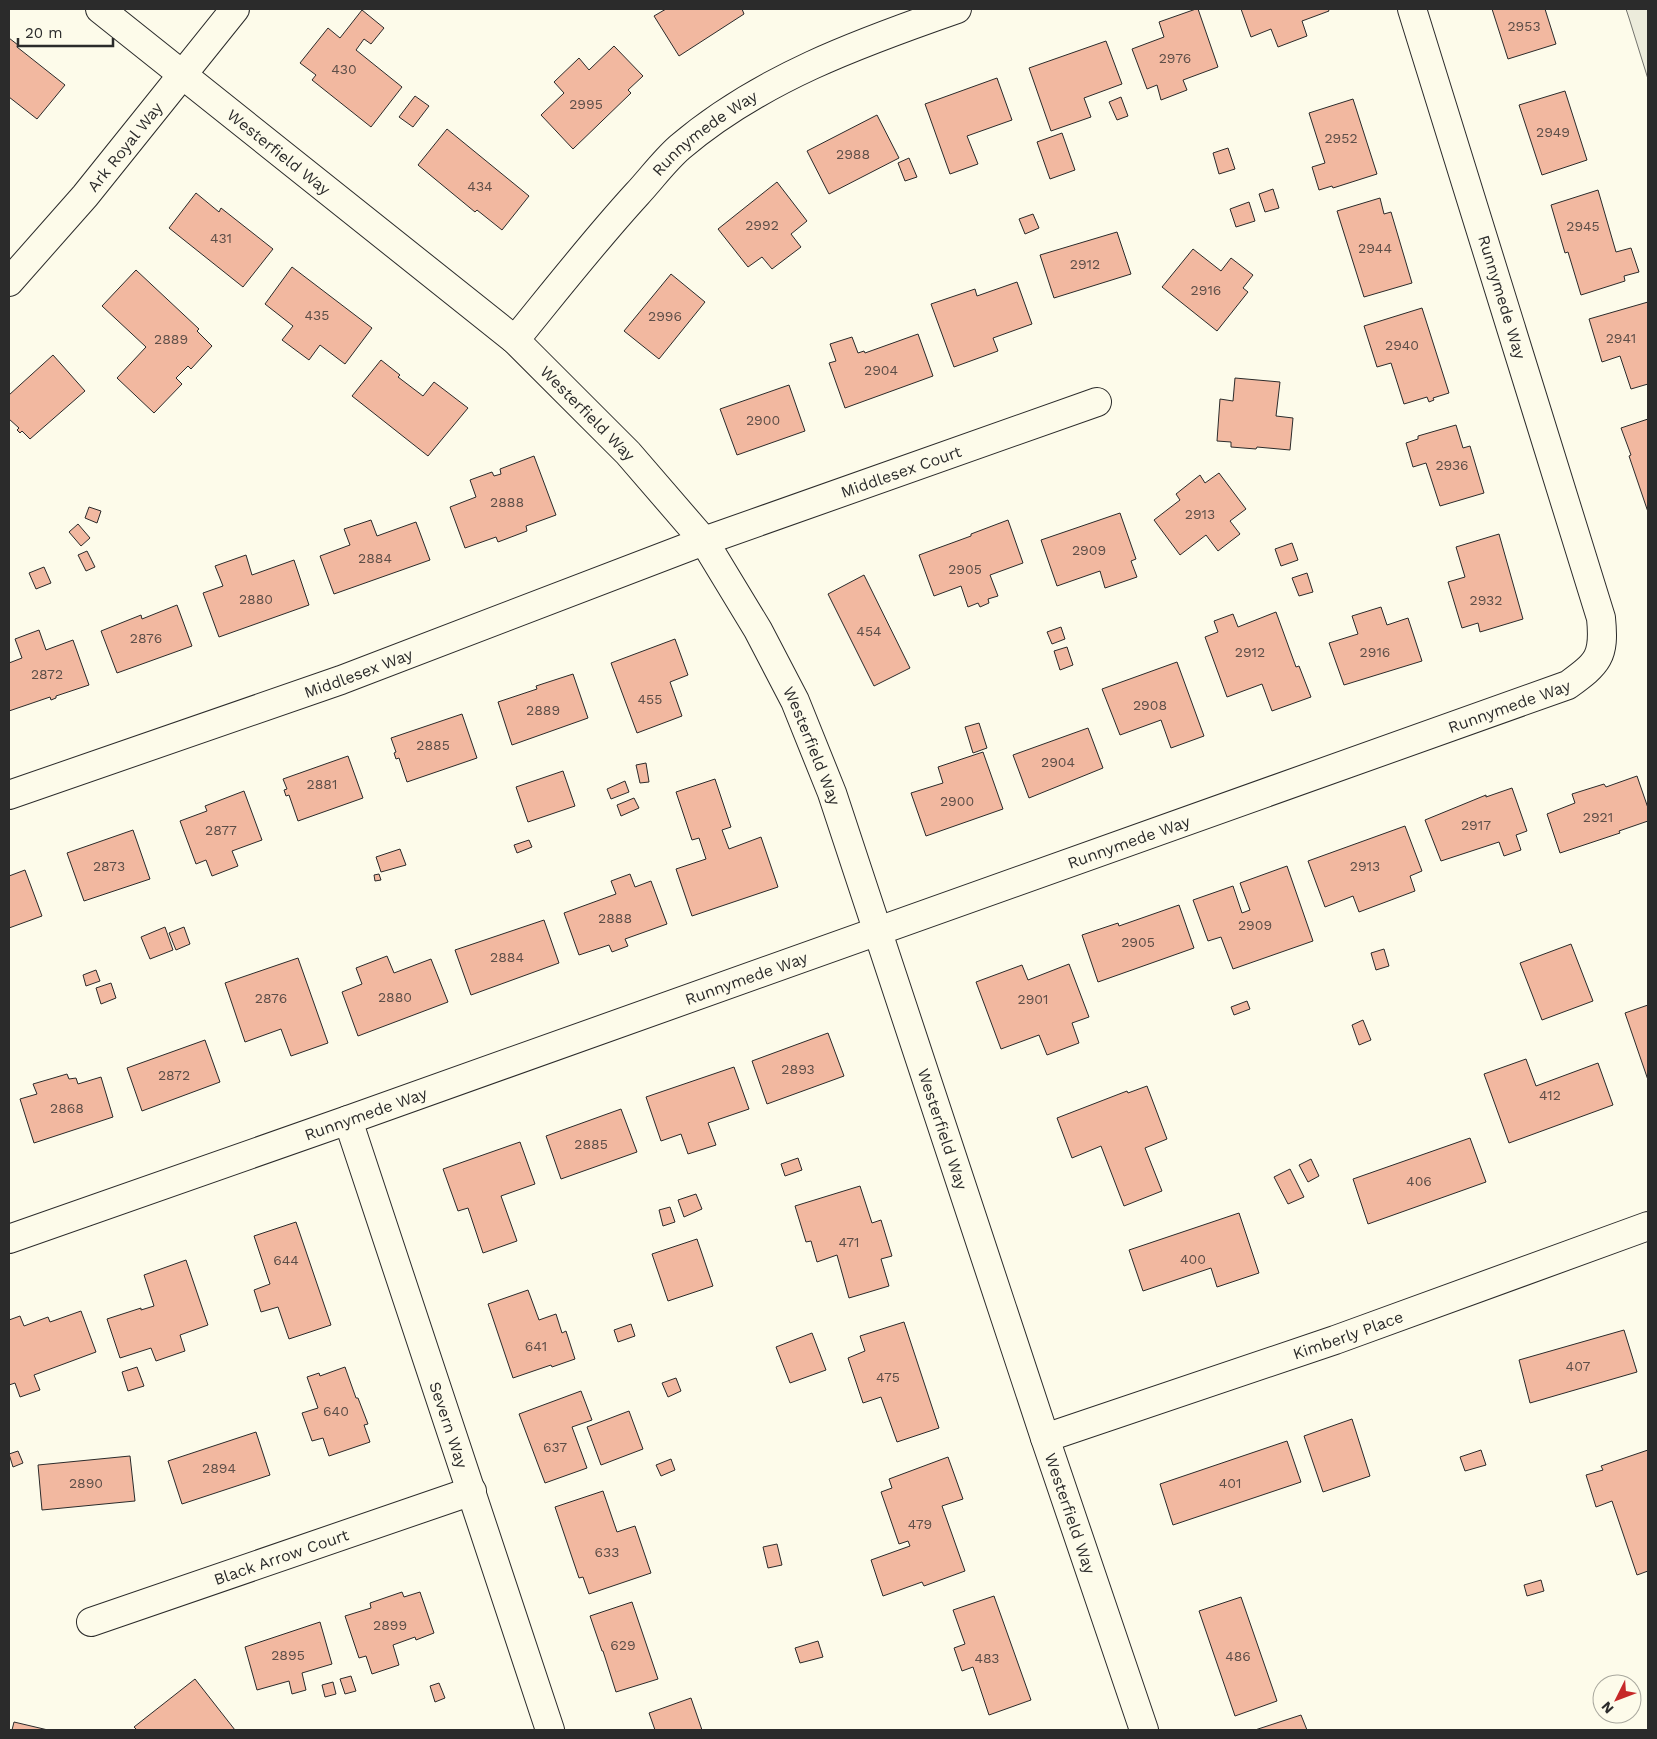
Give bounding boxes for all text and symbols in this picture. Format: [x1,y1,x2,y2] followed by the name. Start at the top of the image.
[18,15,112,47] scale bar
[1507,18,1541,34] house number: 2953
[25,24,63,42] text: 20 m
[1159,50,1191,66] house number: 2976
[331,61,357,77] house number: 430
[648,86,761,180] street label: Runnymede Way
[569,96,603,112] house number: 2995
[83,98,167,195] street label: Ark Royal Way
[224,105,335,199] street label: Westerfield Way
[1536,124,1570,140] house number: 2949
[1324,130,1358,146] house number: 2952
[836,146,870,162] house number: 2988
[467,178,493,194] house number: 434
[745,217,779,233] house number: 2992
[1566,218,1600,234] house number: 2945
[210,230,232,246] house number: 431
[1474,233,1530,362] street label: Runnymede Way
[1358,240,1392,256] house number: 2944
[1070,256,1100,272] house number: 2912
[1191,282,1221,298] house number: 2916
[305,307,329,323] house number: 435
[648,308,682,324] house number: 2996
[1606,330,1636,346] house number: 2941
[154,331,188,347] house number: 2889
[1385,337,1419,353] house number: 2940
[537,362,640,465] street label: Westerfield Way
[864,362,898,378] house number: 2904
[746,412,780,428] house number: 2900
[838,441,964,501] street label: Middlesex Court
[1435,457,1469,473] house number: 2936
[490,494,524,510] house number: 2888
[1185,506,1215,522] house number: 2913
[1072,542,1106,558] house number: 2909
[358,550,392,566] house number: 2884
[948,561,982,577] house number: 2905
[239,591,273,607] house number: 2880
[1470,592,1502,608] house number: 2932
[856,623,882,639] house number: 454
[130,630,162,646] house number: 2876
[301,644,416,702] street label: Middlesex Way
[1235,644,1265,660] house number: 2912
[1360,644,1390,660] house number: 2916
[31,666,63,682] house number: 2872
[1445,675,1574,737] street label: Runnymede Way
[780,683,845,808] street label: Westerfield Way
[638,691,662,707] house number: 455
[1133,697,1167,713] house number: 2908
[526,702,560,718] house number: 2889
[416,737,450,753] house number: 2885
[1041,754,1075,770] house number: 2904
[307,776,337,792] house number: 2881
[940,793,974,809] house number: 2900
[1583,809,1613,825] house number: 2921
[1065,811,1193,872] street label: Runnymede Way
[1461,817,1491,833] house number: 2917
[205,822,237,838] house number: 2877
[93,858,125,874] house number: 2873
[1350,858,1380,874] house number: 2913
[598,910,632,926] house number: 2888
[1238,917,1272,933] house number: 2909
[1121,934,1155,950] house number: 2905
[682,947,811,1009] street label: Runnymede Way
[490,949,524,965] house number: 2884
[378,989,412,1005] house number: 2880
[255,990,287,1006] house number: 2876
[1018,991,1048,1007] house number: 2901
[781,1061,815,1077] house number: 2893
[914,1066,972,1193] street label: Westerfield Way
[158,1067,190,1083] house number: 2872
[302,1083,430,1144] street label: Runnymede Way
[1539,1087,1561,1103] house number: 412
[50,1100,84,1116] house number: 2868
[574,1136,608,1152] house number: 2885
[1406,1173,1432,1189] house number: 406
[838,1234,860,1250] house number: 471
[1180,1251,1206,1267] house number: 400
[273,1252,299,1268] house number: 644
[1290,1307,1406,1363] street label: Kimberly Place
[525,1338,547,1354] house number: 641
[1566,1358,1591,1374] house number: 407
[876,1369,900,1385] house number: 475
[426,1379,472,1471] street label: Severn Way
[323,1403,349,1419] house number: 640
[543,1439,567,1455] house number: 637
[1041,1450,1100,1577] street label: Westerfield Way
[202,1460,236,1476] house number: 2894
[69,1475,103,1491] house number: 2890
[1219,1475,1241,1491] house number: 401
[908,1516,932,1532] house number: 479
[211,1525,351,1589] street label: Black Arrow Court
[595,1544,619,1560] house number: 633
[373,1617,407,1633] house number: 2899
[610,1637,636,1653] house number: 629
[271,1647,305,1663] house number: 2895
[1225,1648,1251,1664] house number: 486
[974,1650,1000,1666] house number: 483
[1592,1674,1642,1724] north arrow
[1598,1698,1617,1717] text: N

